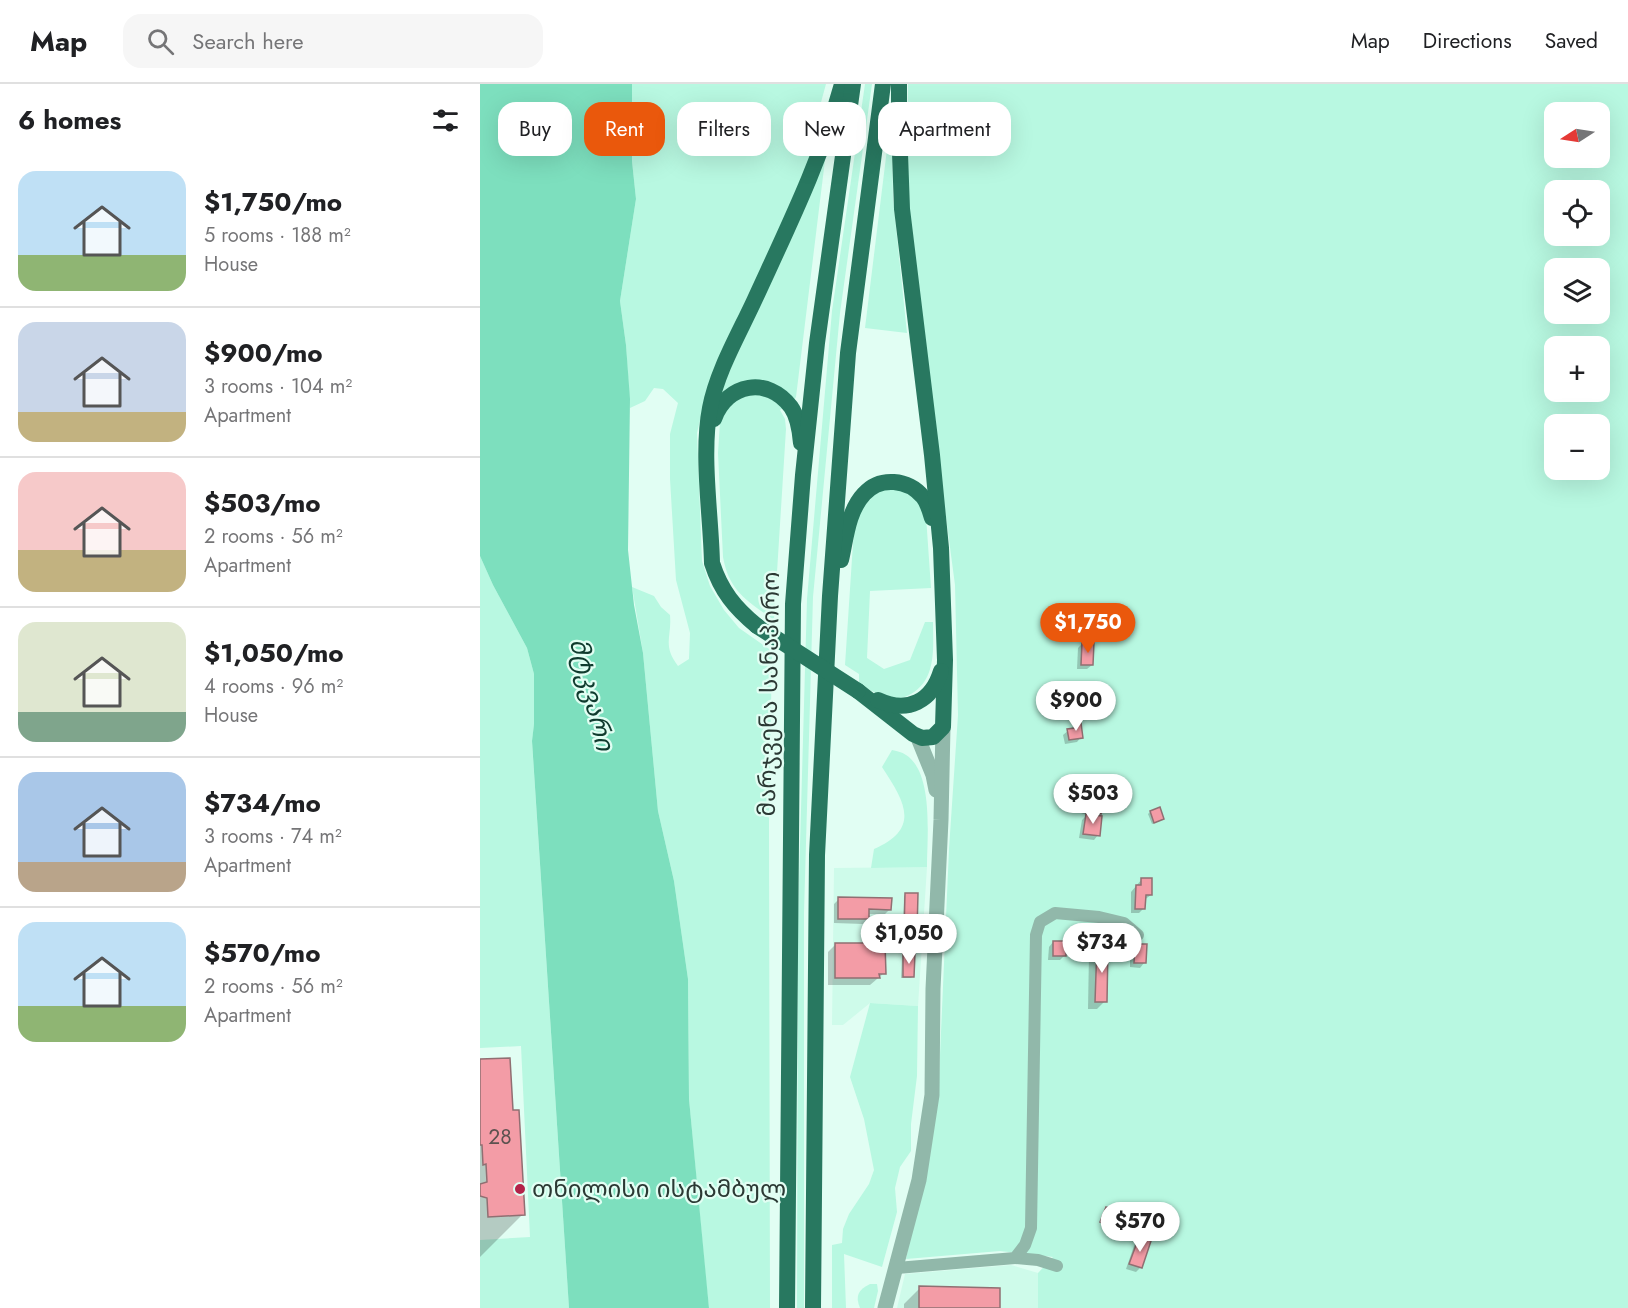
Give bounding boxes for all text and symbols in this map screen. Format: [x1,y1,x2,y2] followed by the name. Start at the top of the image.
[123,14,543,68] search box
[30,21,87,62] text: Map
[144,25,177,58] icon: search
[192,25,304,57] text: Search here
[1351,26,1390,56] text: Map
[1423,26,1512,56] text: Directions
[1545,26,1598,56] text: Saved
[18,101,121,139] text: 6 homes
[498,102,572,156] chip: Buy
[584,102,665,156] chip: Rent
[677,102,771,156] chip: Filters
[783,102,866,156] chip: New
[878,102,1011,156] chip: Apartment
[1544,102,1610,168] north arrow
[1544,102,1610,480] map controls
[429,104,462,137] icon: filters
[1544,180,1610,246] button: locate
[204,183,342,221] text: $1,750/mo
[66,195,138,267] icon: home
[204,221,351,250] text: 5 rooms · 188 m²
[204,250,258,279] text: House
[1544,258,1610,324] button: layers
[204,334,323,372] text: $900/mo
[1544,336,1610,402] button: +
[66,346,138,418] icon: home
[204,372,352,401] text: 3 rooms · 104 m²
[204,401,291,430] text: Apartment
[1544,414,1610,480] button: −
[204,484,321,522] text: $503/mo
[66,496,138,568] icon: home
[204,522,343,551] text: 2 rooms · 56 m²
[204,551,291,580] text: Apartment
[749,571,788,817] street label: მარჯვენა სანაპირო
[1039,603,1137,654] pin: $1,750
[1054,608,1122,637] text: $1,750
[204,634,344,672] text: $1,050/mo
[560,634,625,755] water label: მტკვარი
[66,646,138,718] icon: home
[204,672,343,701] text: 4 rooms · 96 m²
[1040,681,1112,732] pin: $900
[1050,686,1102,715] text: $900
[204,701,258,730] text: House
[1057,774,1129,825] pin: $503
[1068,779,1119,808] text: $503
[204,784,321,822] text: $734/mo
[66,796,138,868] icon: home
[204,822,342,851] text: 3 rooms · 74 m²
[204,851,291,880] text: Apartment
[860,914,958,965] pin: $1,050
[875,919,943,948] text: $1,050
[1066,923,1138,974] pin: $734
[1077,928,1127,957] text: $734
[204,934,320,972] text: $570/mo
[66,946,138,1018] icon: home
[204,972,343,1001] text: 2 rooms · 56 m²
[204,1001,291,1030] text: Apartment
[488,1122,512,1152] house number: 28
[532,1171,786,1206] place label: თნილისი ისტამბულ
[513,1182,527,1196] marker: თნილისი ისტამბულ
[1104,1202,1176,1253] pin: $570
[1115,1207,1165,1236] text: $570

